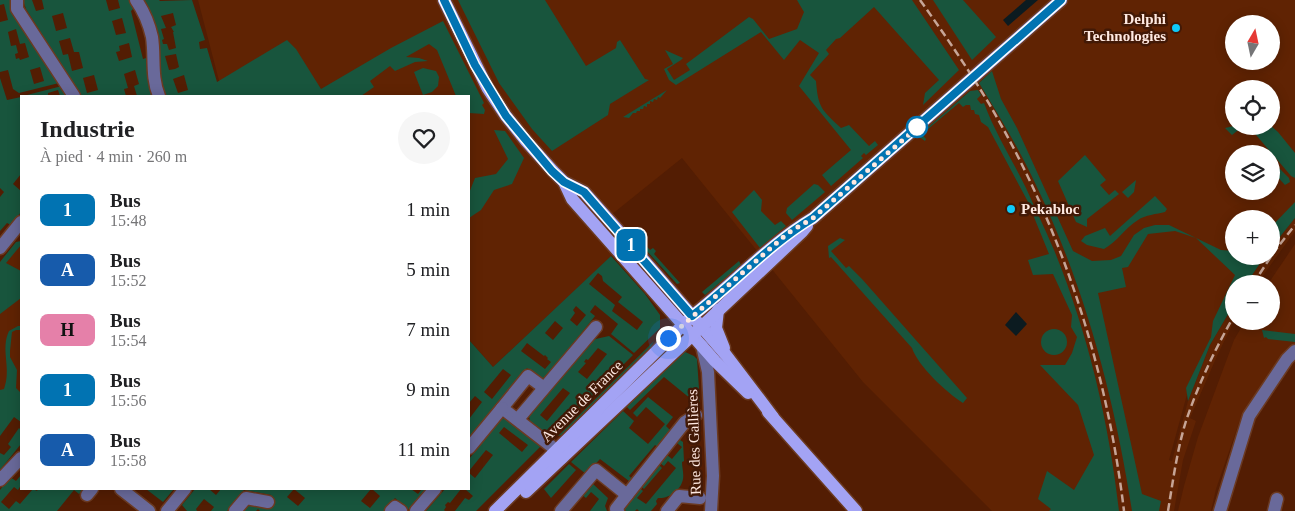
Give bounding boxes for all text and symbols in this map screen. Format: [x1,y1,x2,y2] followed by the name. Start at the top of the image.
[1084,11,1166,44] place label: Delphi Technologies
[1225,15,1280,70] north arrow
[1225,15,1280,330] map controls
[1170,22,1182,34] marker: Delphi Technologies
[1225,80,1280,135] button: locate
[398,112,450,164] button: heart
[40,116,135,142] text: Industrie
[906,116,928,138] unlabelled marker
[1225,145,1280,200] button: layers
[40,148,187,165] text: À pied · 4 min · 260 m
[110,190,141,211] text: Bus
[406,199,450,220] text: 1 min
[63,200,72,220] text: 1
[1021,201,1080,217] place label: Pekabloc
[1005,203,1017,215] marker: Pekabloc
[1225,210,1280,265] button: +
[110,212,146,229] text: 15:48
[615,229,647,261] line badge: 1
[627,235,636,255] text: 1
[110,250,141,271] text: Bus
[406,259,450,280] text: 5 min
[61,260,74,280] text: A
[110,272,146,289] text: 15:52
[1225,275,1280,330] button: −
[110,310,141,331] text: Bus
[406,319,450,340] text: 7 min
[60,320,75,340] text: H
[656,326,681,351] your location
[110,332,146,349] text: 15:54
[538,357,626,445] street label: Avenue de France
[110,370,141,391] text: Bus
[406,379,450,400] text: 9 min
[63,380,72,400] text: 1
[684,389,704,495] street label: Rue des Gallières
[110,392,146,409] text: 15:56
[110,430,141,451] text: Bus
[397,439,450,460] text: 11 min
[61,440,74,460] text: A
[110,452,146,469] text: 15:58

